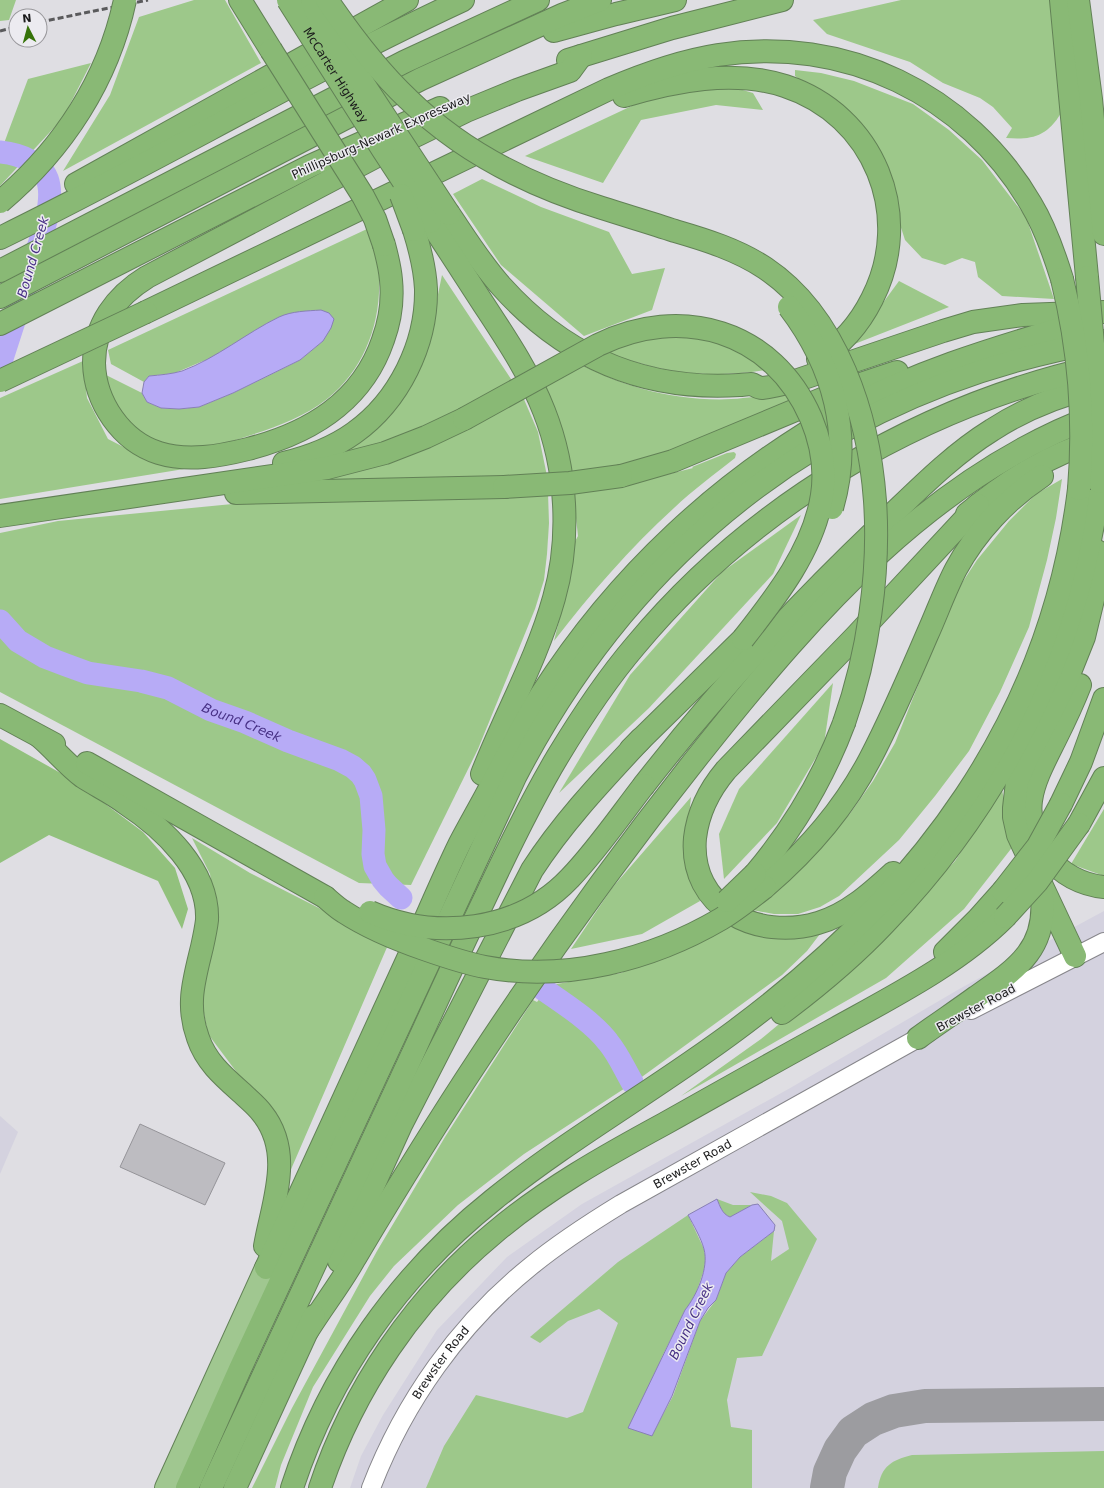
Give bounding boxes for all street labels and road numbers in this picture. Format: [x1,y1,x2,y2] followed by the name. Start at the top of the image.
[300,25,371,126] street label: McCarter Highway
[289,90,473,182] street label: Phillipsburg-Newark Expressway
[934,981,1018,1035] street label: Brewster Road
[651,1137,734,1191] street label: Brewster Road
[409,1323,472,1402] street label: Brewster Road

